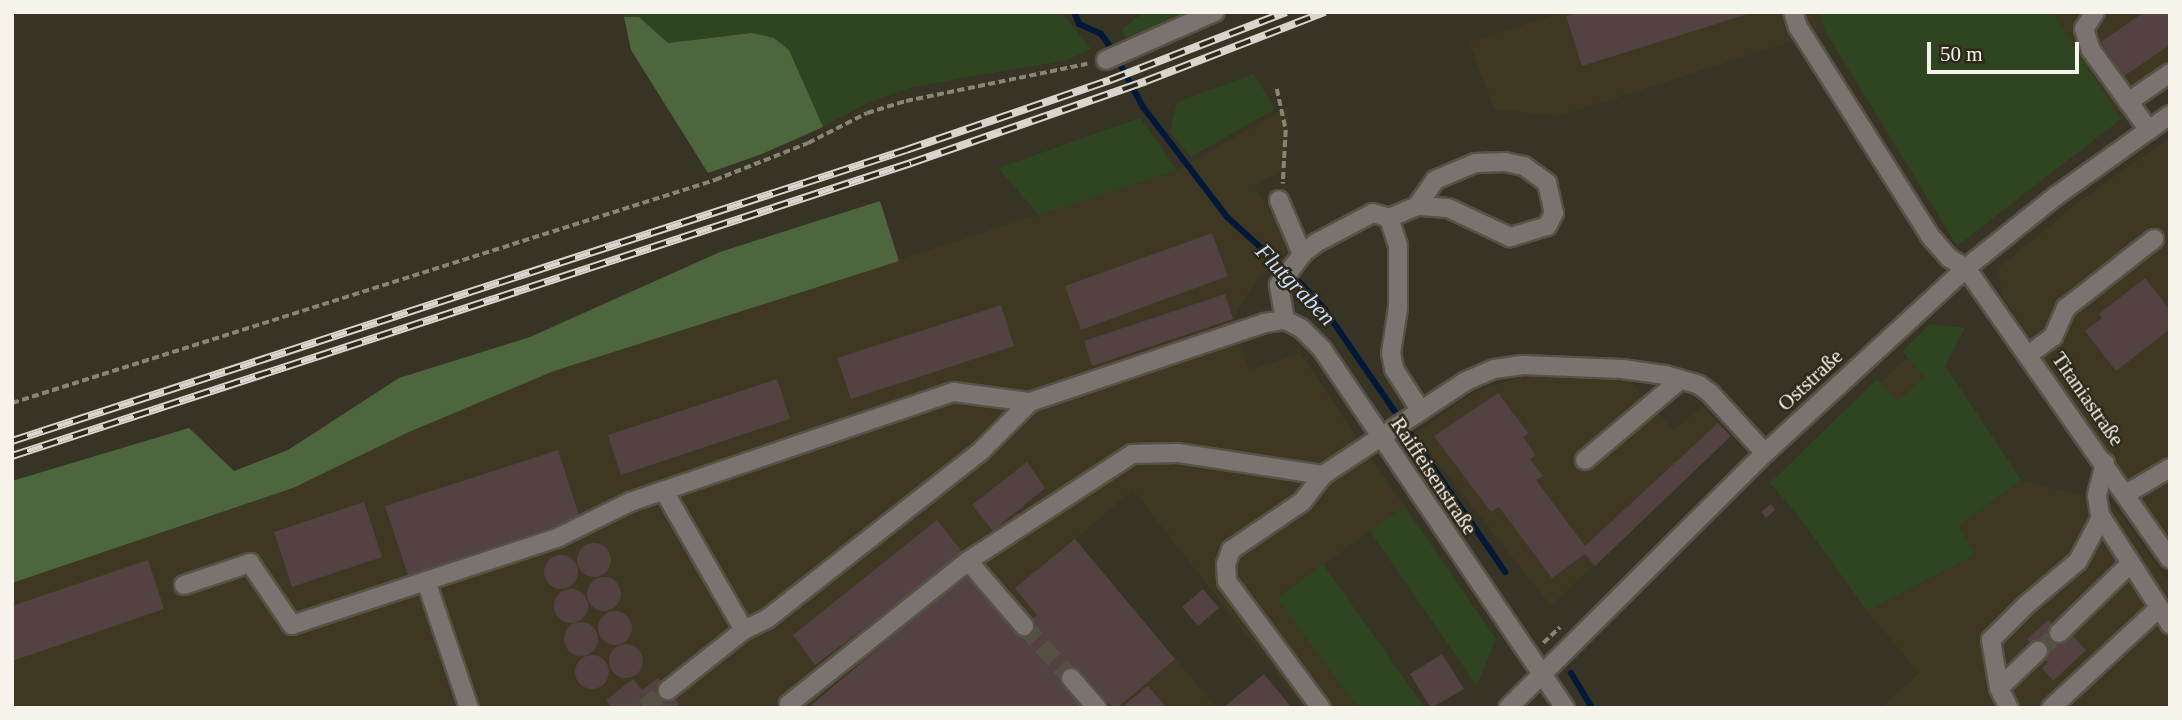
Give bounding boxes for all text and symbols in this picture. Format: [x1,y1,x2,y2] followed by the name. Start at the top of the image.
[1930,28,2082,72] scale bar
[1940,42,1983,66] text: 50 m
[1249,238,1341,332] water label: Flutgraben
[1772,344,1848,416] street label: Oststraße
[2046,347,2130,451] street label: Titaniastraße
[1386,413,1482,539] street label: Raiffeisenstraße

